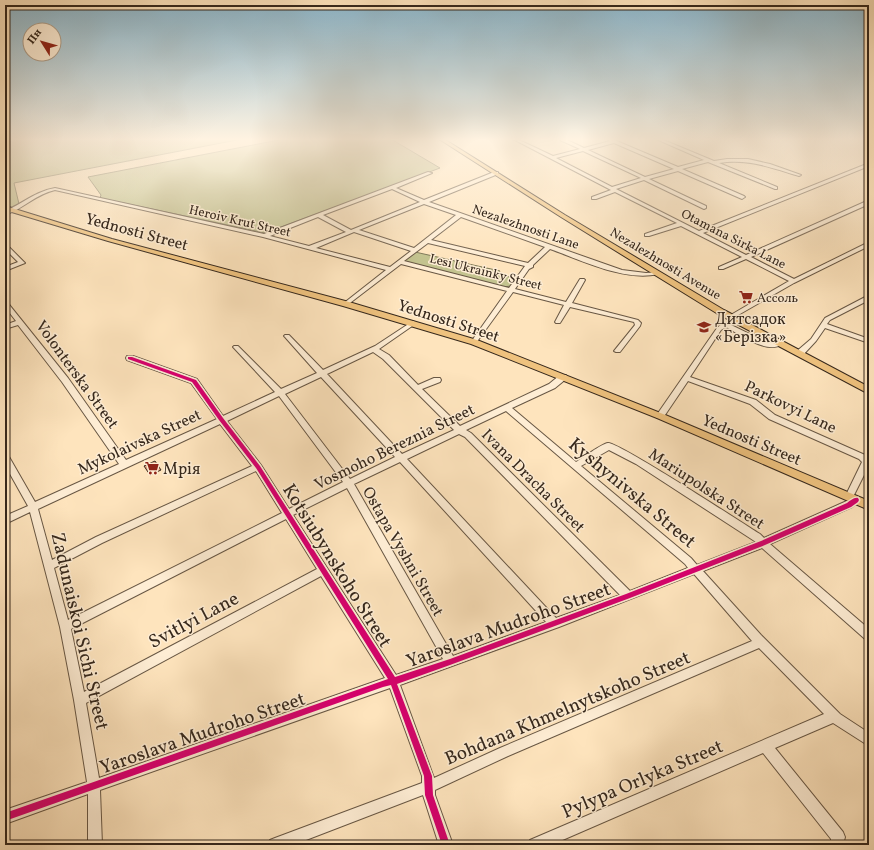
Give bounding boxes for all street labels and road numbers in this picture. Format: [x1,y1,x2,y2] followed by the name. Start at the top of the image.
[187,201,293,243] street label: Heroiv Krut Street
[469,201,581,255] street label: Nezalezhnosti Lane
[677,205,789,274] street label: Otamana Sirka Lane
[83,209,191,257] street label: Yednosti Street
[606,224,724,305] street label: Nezalezhnosti Avenue
[427,250,544,296] street label: Lesi Ukrainky Street
[395,295,502,349] street label: Yednosti Street
[30,316,123,434] street label: Volonterska Street
[740,376,840,440] street label: Parkovyi Lane
[311,399,479,496] street label: Vosmoho Bereznia Street
[74,404,206,481] street label: Mykolaivska Street
[698,410,805,472] street label: Yednosti Street
[476,425,590,538] street label: Ivana Dracha Street
[562,432,701,555] street label: Kyshynivska Street
[644,444,769,536] street label: Mariupolska Street
[275,479,397,653] street label: Kotsiubynskoho Street
[356,483,449,621] street label: Ostapa Vyshni Street
[44,530,115,733] street label: Zadunaiskoi Sichi Street
[403,577,615,675] street label: Yaroslava Mudroho Street
[144,586,244,655] street label: Svitlyi Lane
[441,645,695,772] street label: Bohdana Khmelnytskoho Street
[96,686,309,781] street label: Yaroslava Mudroho Street
[558,734,728,826] street label: Pylypa Orlyka Street

